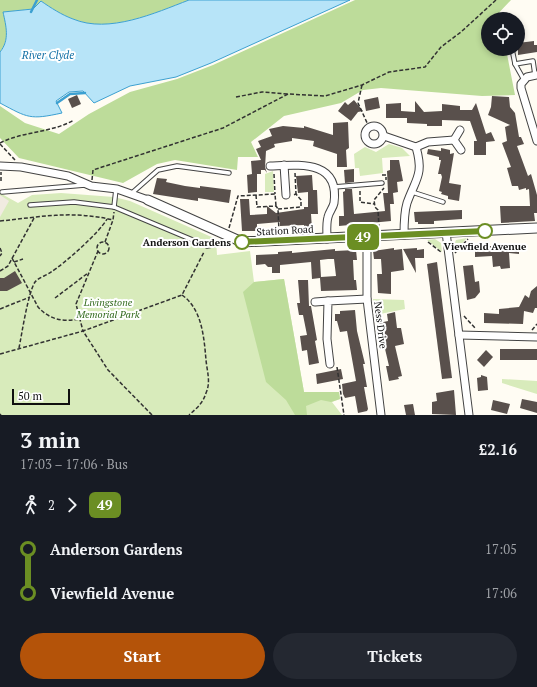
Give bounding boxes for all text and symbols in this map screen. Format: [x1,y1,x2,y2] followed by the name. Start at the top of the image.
[481,12,525,56] map controls
[481,12,525,56] button: locate
[21,48,74,62] water label: River Clyde
[256,222,314,238] street label: Station Road
[477,223,493,239] marker: Viewfield Avenue
[345,224,381,250] line badge: 49
[355,227,371,246] text: 49
[234,234,250,250] marker: Anderson Gardens
[143,236,231,249] place label: Anderson Gardens
[444,240,527,253] place label: Viewfield Avenue
[75,296,140,321] park label: Livingstone Memorial Park
[371,301,390,349] street label: Ness Drive
[12,387,70,406] scale bar
[18,389,42,403] text: 50 m
[20,425,80,454] text: 3 min
[479,439,517,459] text: £2.16
[20,455,128,473] text: 17:03 – 17:06 · Bus
[20,494,42,516] icon: walk
[61,494,83,516] icon: forward
[97,495,113,514] text: 49
[48,496,55,514] text: 2
[50,539,182,559] text: Anderson Gardens
[485,540,517,558] text: 17:05
[50,583,174,603] text: Viewfield Avenue
[485,584,517,602] text: 17:06
[20,633,265,679] button: Start
[273,633,517,679] button: Tickets

